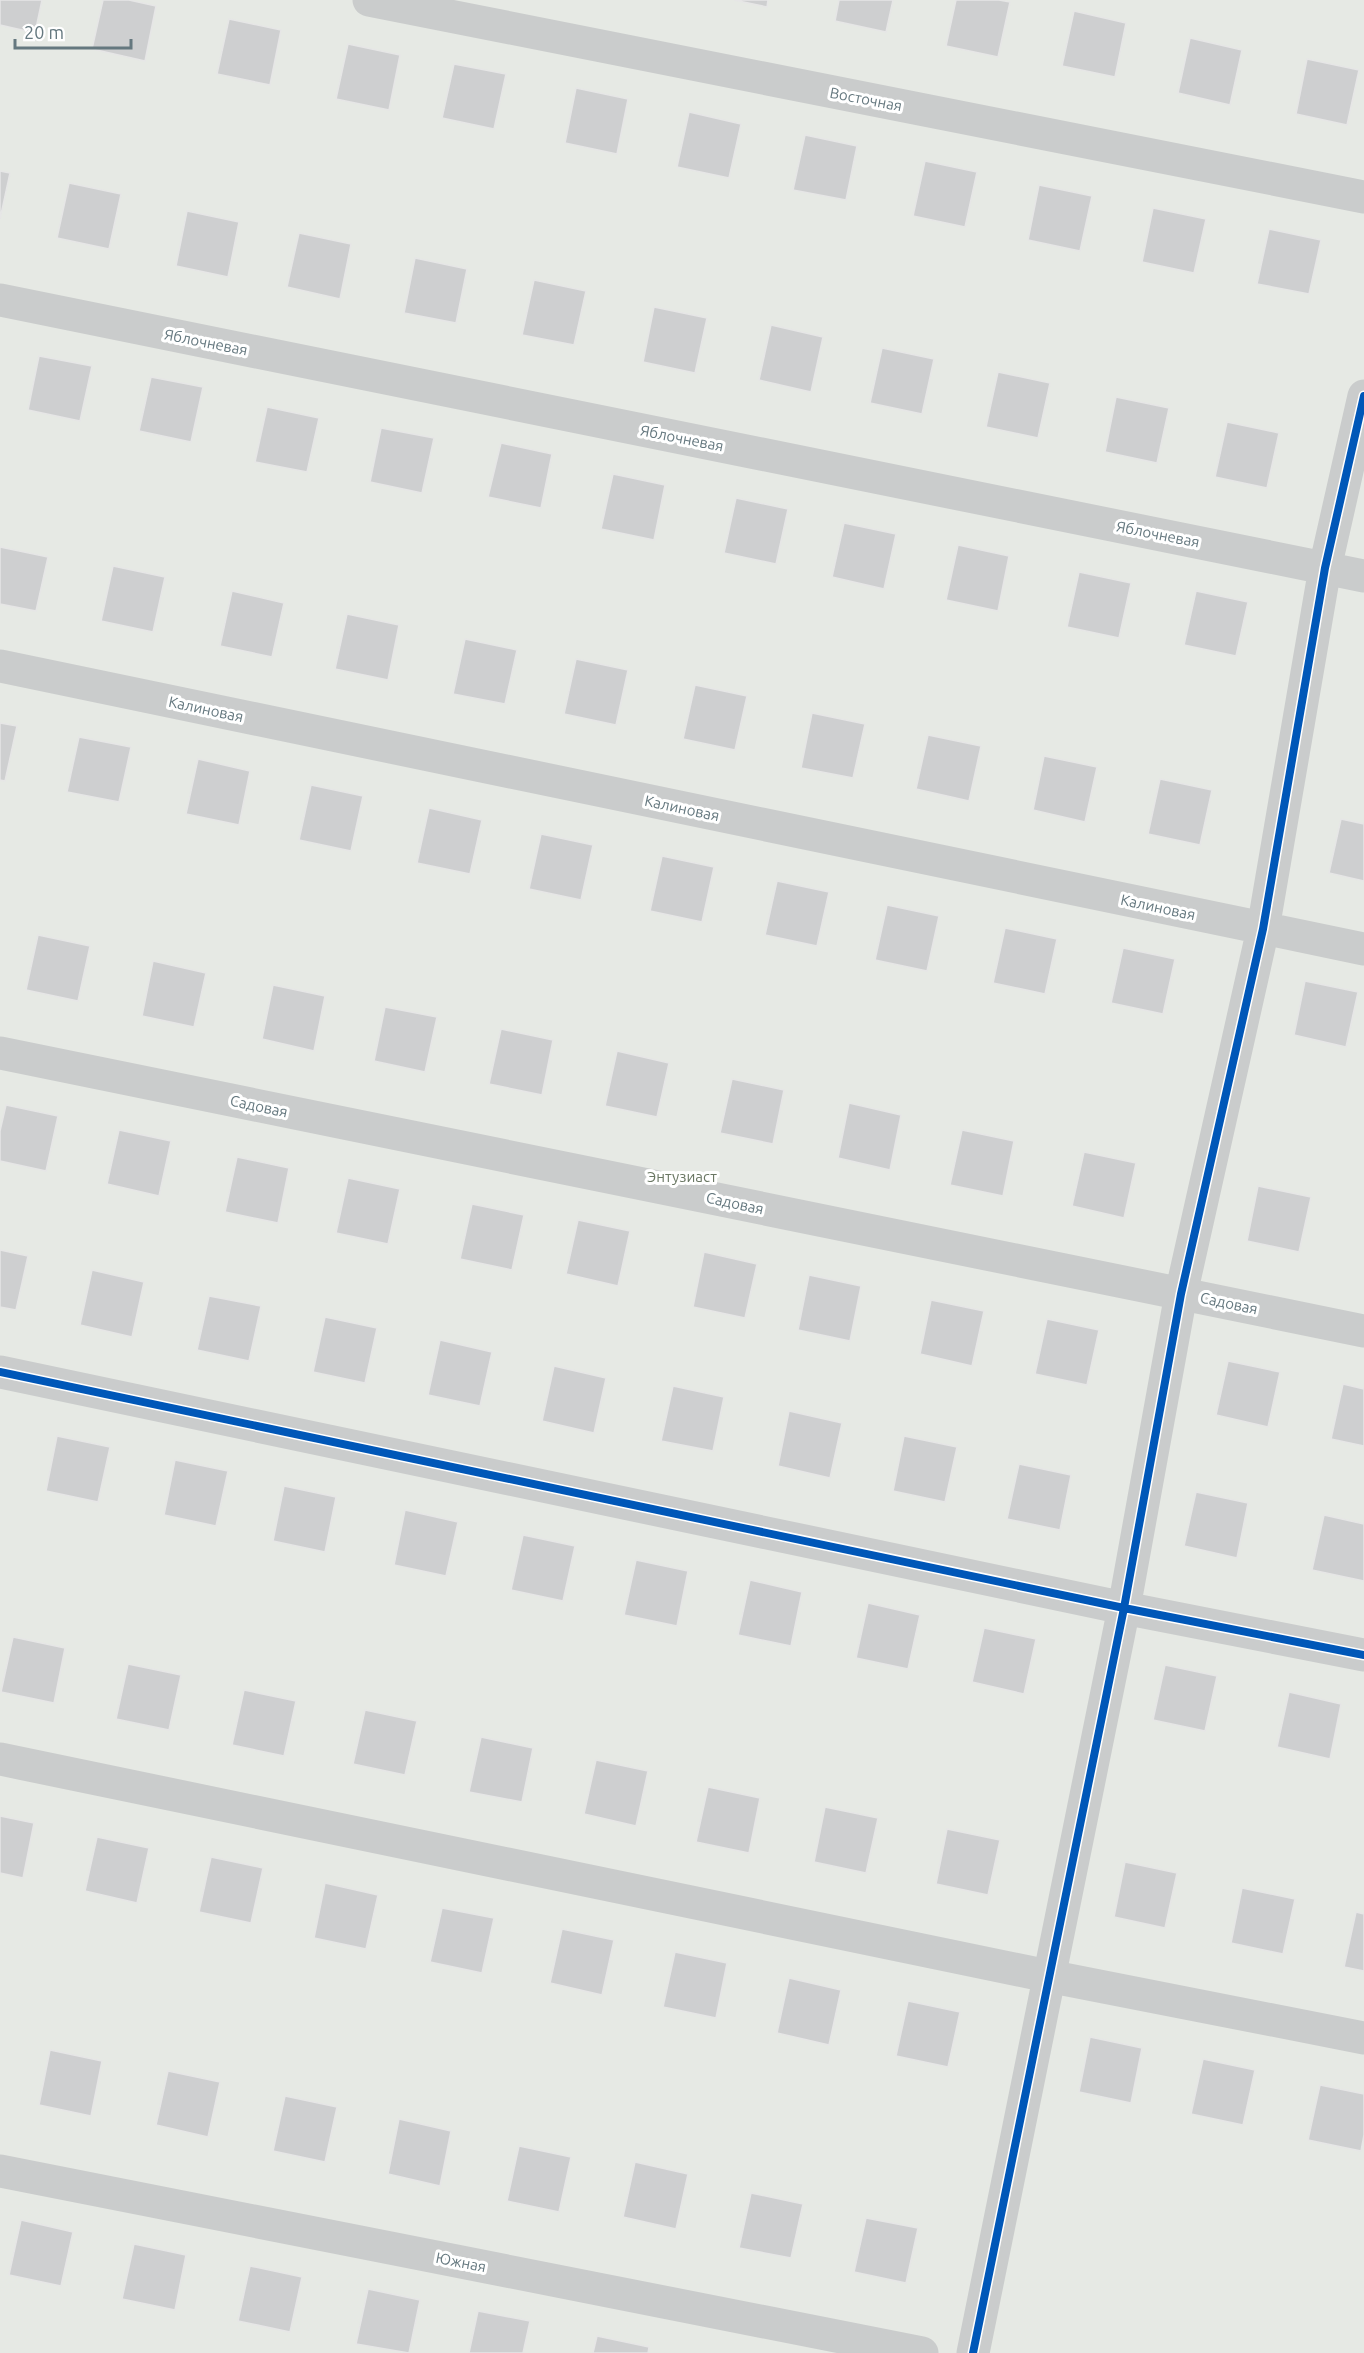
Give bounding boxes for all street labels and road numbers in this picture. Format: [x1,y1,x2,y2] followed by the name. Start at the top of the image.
[828,84,904,114] street label: Восточная
[163,326,249,358] street label: Яблочневая
[639,422,725,454] street label: Яблочневая
[1115,518,1201,550] street label: Яблочневая
[167,693,245,725] street label: Калиновая
[643,792,721,824] street label: Калиновая
[1119,891,1197,923] street label: Калиновая
[229,1092,289,1120] street label: Садовая
[705,1189,765,1217] street label: Садовая
[1199,1289,1259,1317] street label: Садовая
[434,2249,488,2275] street label: Южная

